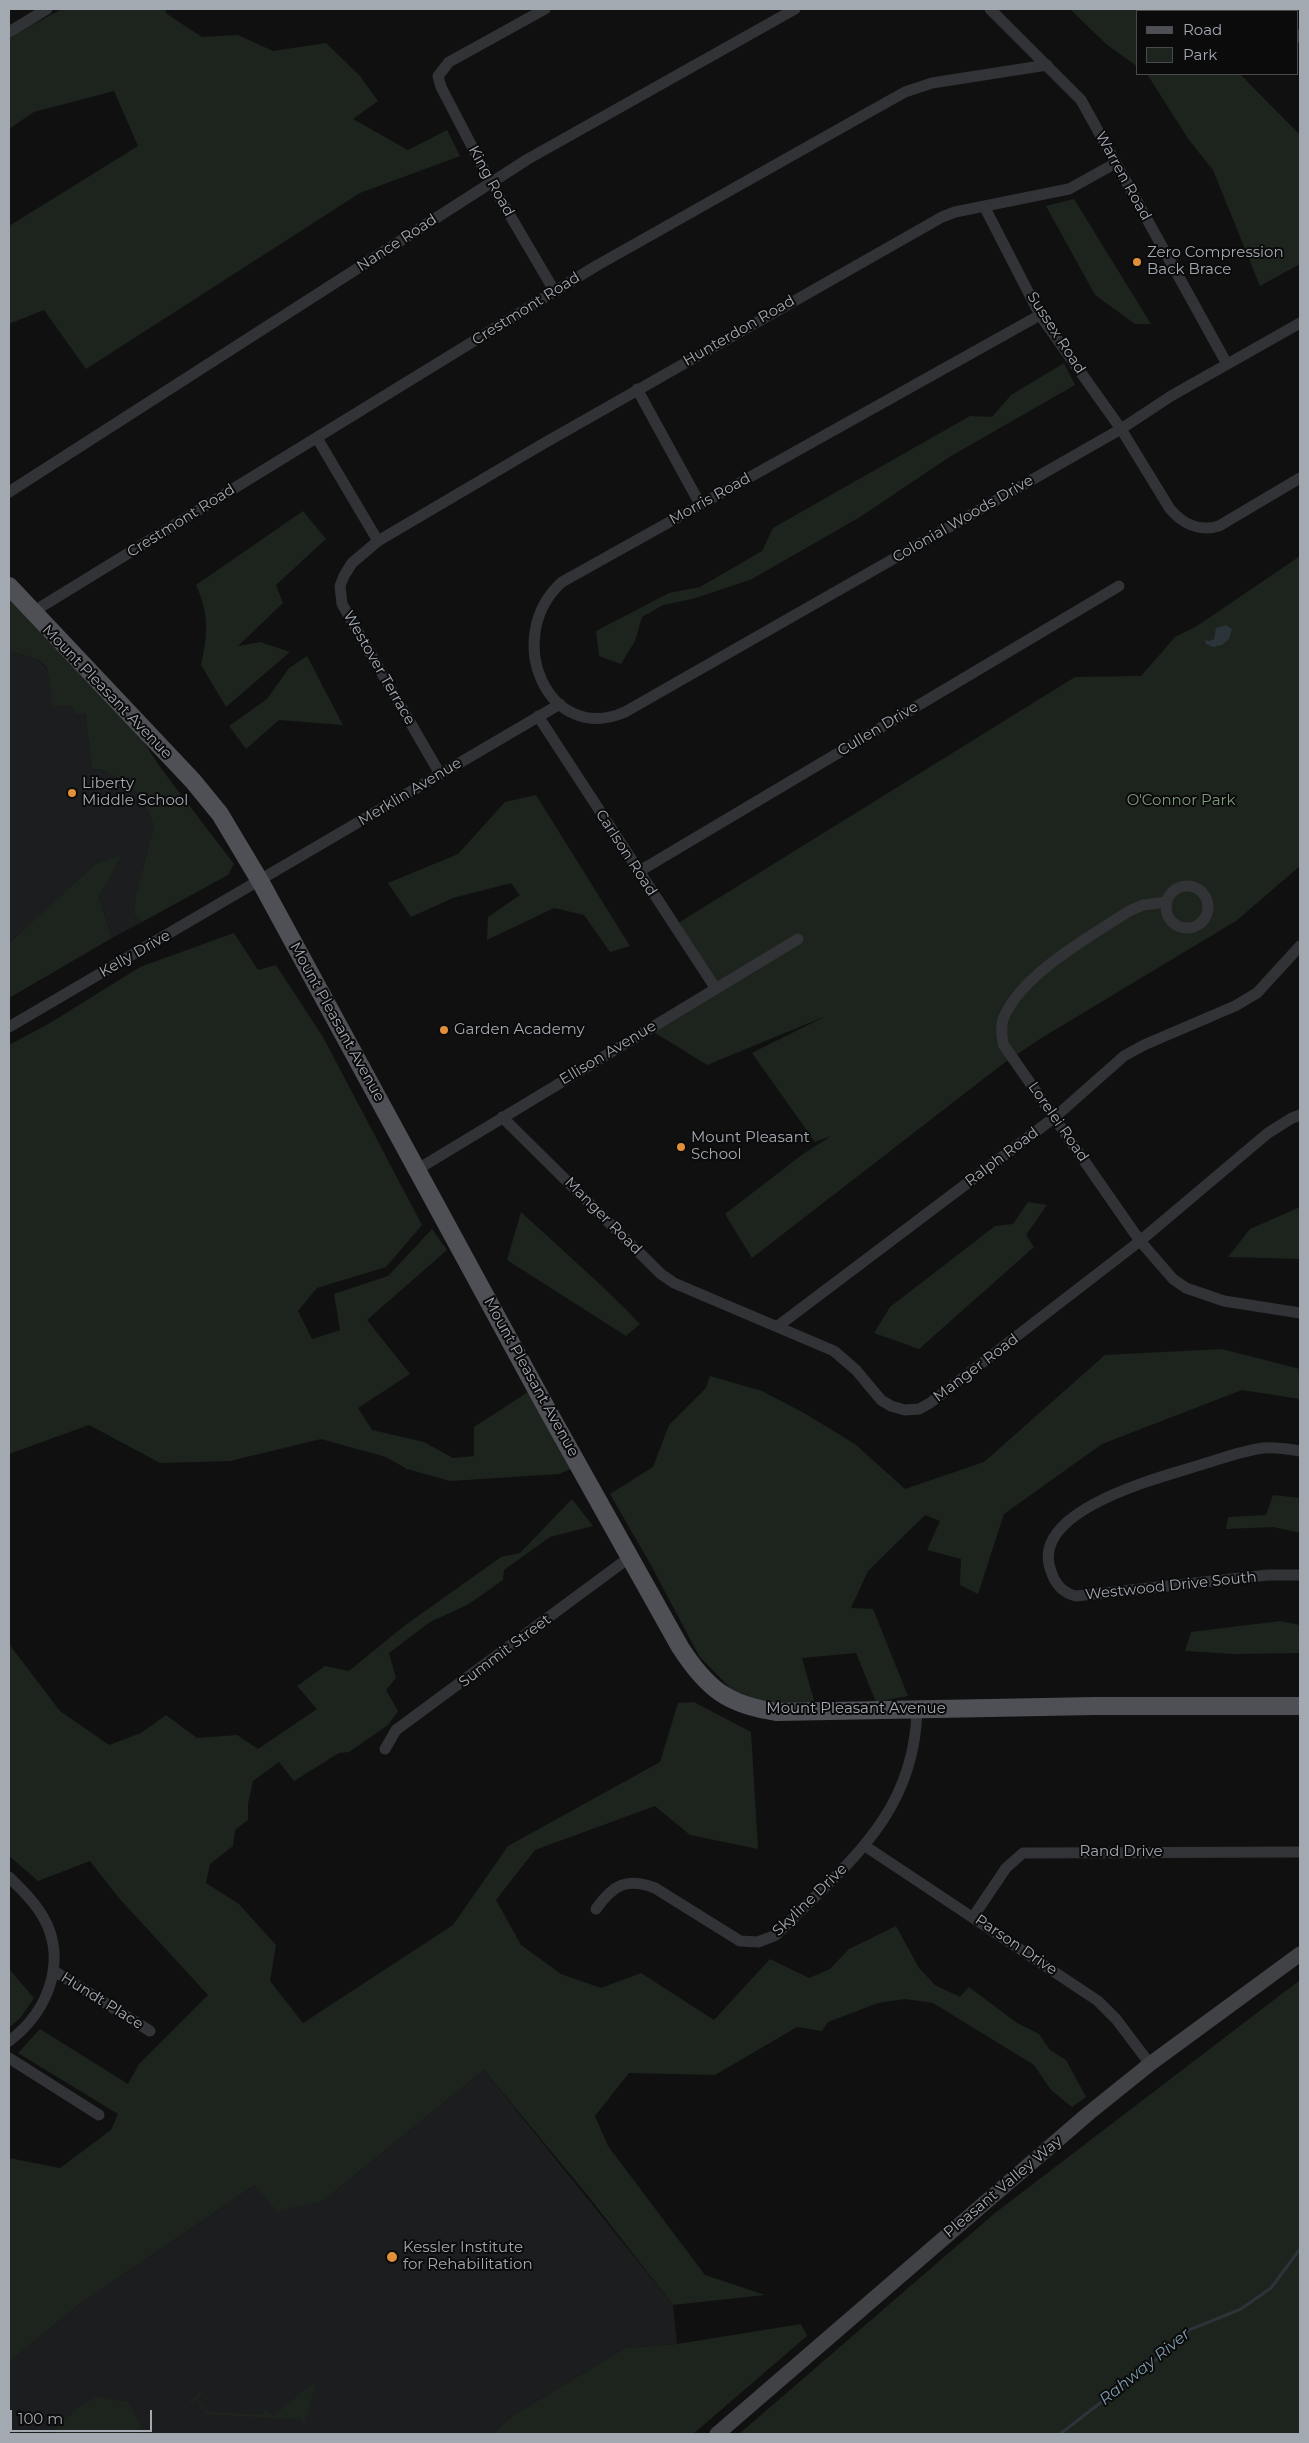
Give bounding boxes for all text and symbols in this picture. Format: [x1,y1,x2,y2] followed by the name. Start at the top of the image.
[1136,10,1299,75] legend
[1183,20,1222,39] text: Road
[1183,45,1217,64] text: Park
[1091,128,1155,224] street label: Warren Road
[464,142,518,220] street label: King Road
[354,210,440,276] street label: Nance Road
[1147,244,1284,279] place label: Zero Compression Back Brace
[1131,256,1143,268] marker: Zero Compression Back Brace
[469,269,583,349] street label: Crestmont Road
[1023,289,1089,377] street label: Sussex Road
[680,292,798,370] street label: Hunterdon Road
[666,469,754,529] street label: Morris Road
[889,471,1037,567] street label: Colonial Woods Drive
[124,481,238,561] street label: Crestmont Road
[339,608,419,728] street label: Westover Terrace
[38,621,176,763] street label: Mount Pleasant Avenue
[834,698,922,760] street label: Cullen Drive
[355,754,465,830] street label: Merklin Avenue
[82,775,188,810] place label: Liberty Middle School
[66,787,78,799] marker: Liberty Middle School
[1127,792,1235,810] park label: O'Connor Park
[591,806,661,900] street label: Carlson Road
[96,927,174,981] street label: Kelly Drive
[286,939,388,1105] street label: Mount Pleasant Avenue
[556,1017,660,1089] street label: Ellison Avenue
[454,1021,585,1039] place label: Garden Academy
[438,1024,450,1036] marker: Garden Academy
[1024,1079,1092,1165] street label: Lorelei Road
[962,1124,1042,1190] street label: Ralph Road
[691,1129,810,1164] place label: Mount Pleasant School
[675,1141,687,1153] marker: Mount Pleasant School
[561,1174,645,1258] street label: Manger Road
[480,1294,582,1460] street label: Mount Pleasant Avenue
[930,1330,1022,1406] street label: Manger Road
[1084,1568,1258,1604] street label: Westwood Drive South
[455,1611,555,1691] street label: Summit Street
[766,1700,946,1718] street label: Mount Pleasant Avenue
[1079,1843,1163,1861] street label: Rand Drive
[769,1860,851,1940] street label: Skyline Drive
[971,1911,1061,1979] street label: Parson Drive
[58,1969,146,2033] street label: Hundt Place
[940,2132,1066,2242] street label: Pleasant Valley Way
[403,2239,533,2274] place label: Kessler Institute for Rehabilitation
[385,2250,399,2264] marker: Kessler Institute for Rehabilitation
[1096,2325,1194,2409] water label: Rahway River
[12,2400,155,2432] scale bar
[18,2409,63,2428] text: 100 m

